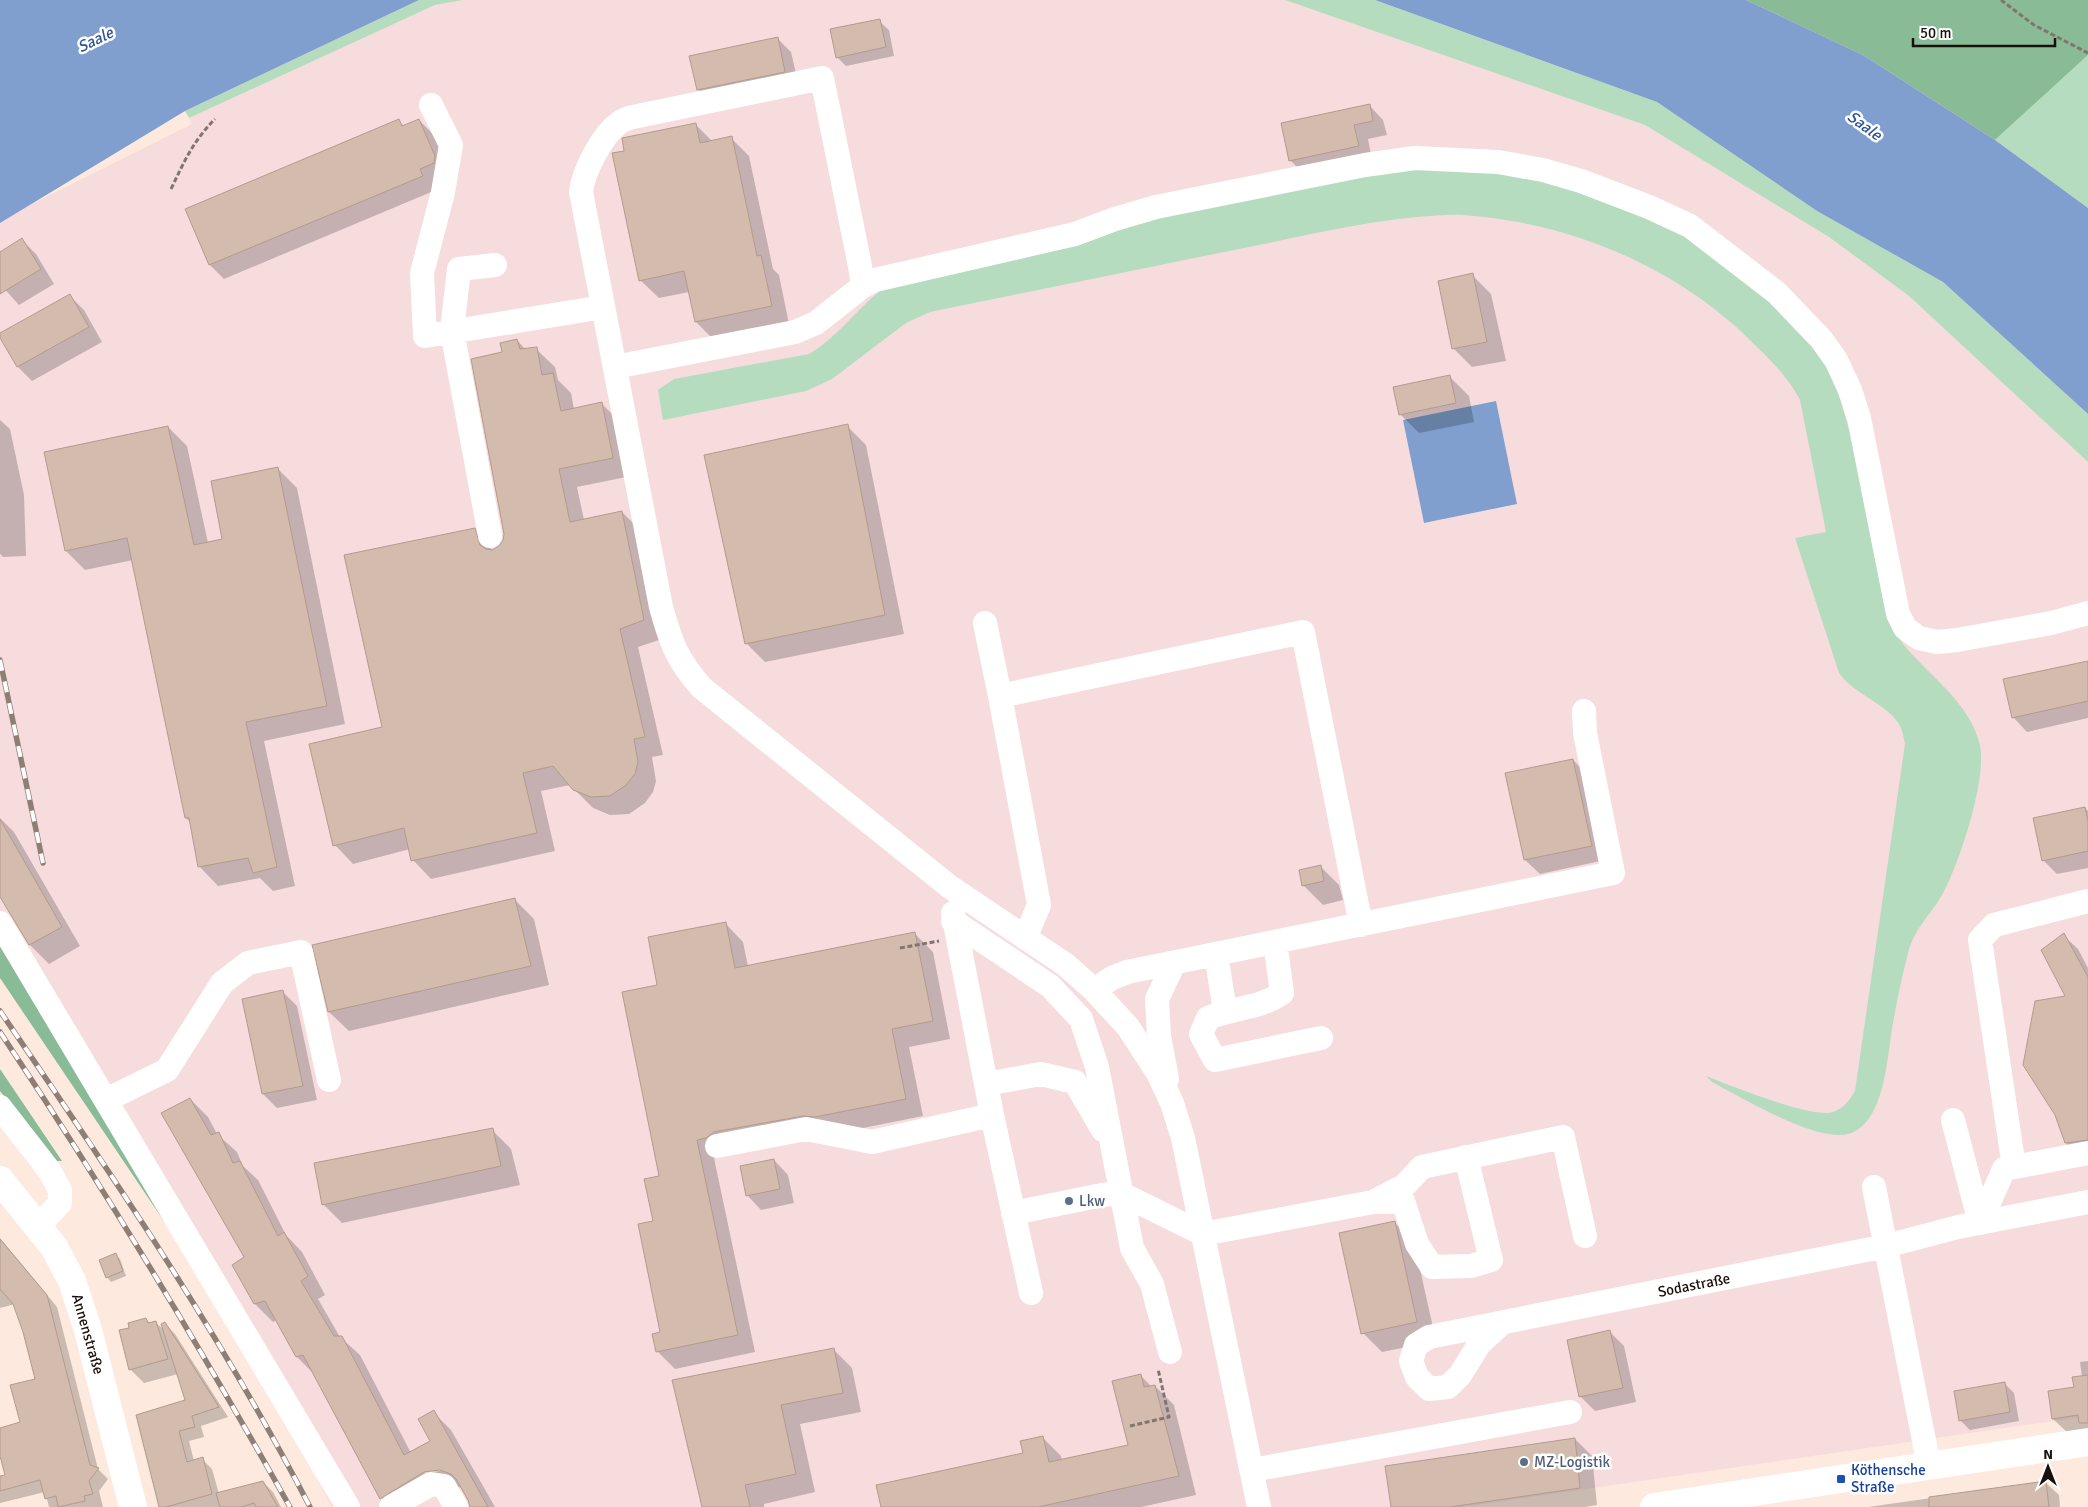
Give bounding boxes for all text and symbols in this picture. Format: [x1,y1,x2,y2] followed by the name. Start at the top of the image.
[1913,15,2056,47] scale bar
[74,22,118,57] water label: Saale
[1920,24,1951,42] text: 50 m
[1843,107,1886,146] water label: Saale
[1079,1192,1105,1210] place label: Lkw
[1063,1195,1075,1207] marker: Lkw
[1656,1269,1732,1301] street label: Sodastraße
[68,1292,108,1376] street label: Annenstraße
[2023,1442,2073,1492] north arrow
[2043,1446,2053,1463] text: N
[1534,1453,1610,1471] place label: MZ-Logistik
[1518,1456,1530,1468] marker: MZ-Logistik
[1851,1461,1926,1496] place label: Köthensche Straße
[1835,1473,1847,1485] marker: Köthensche Straße

